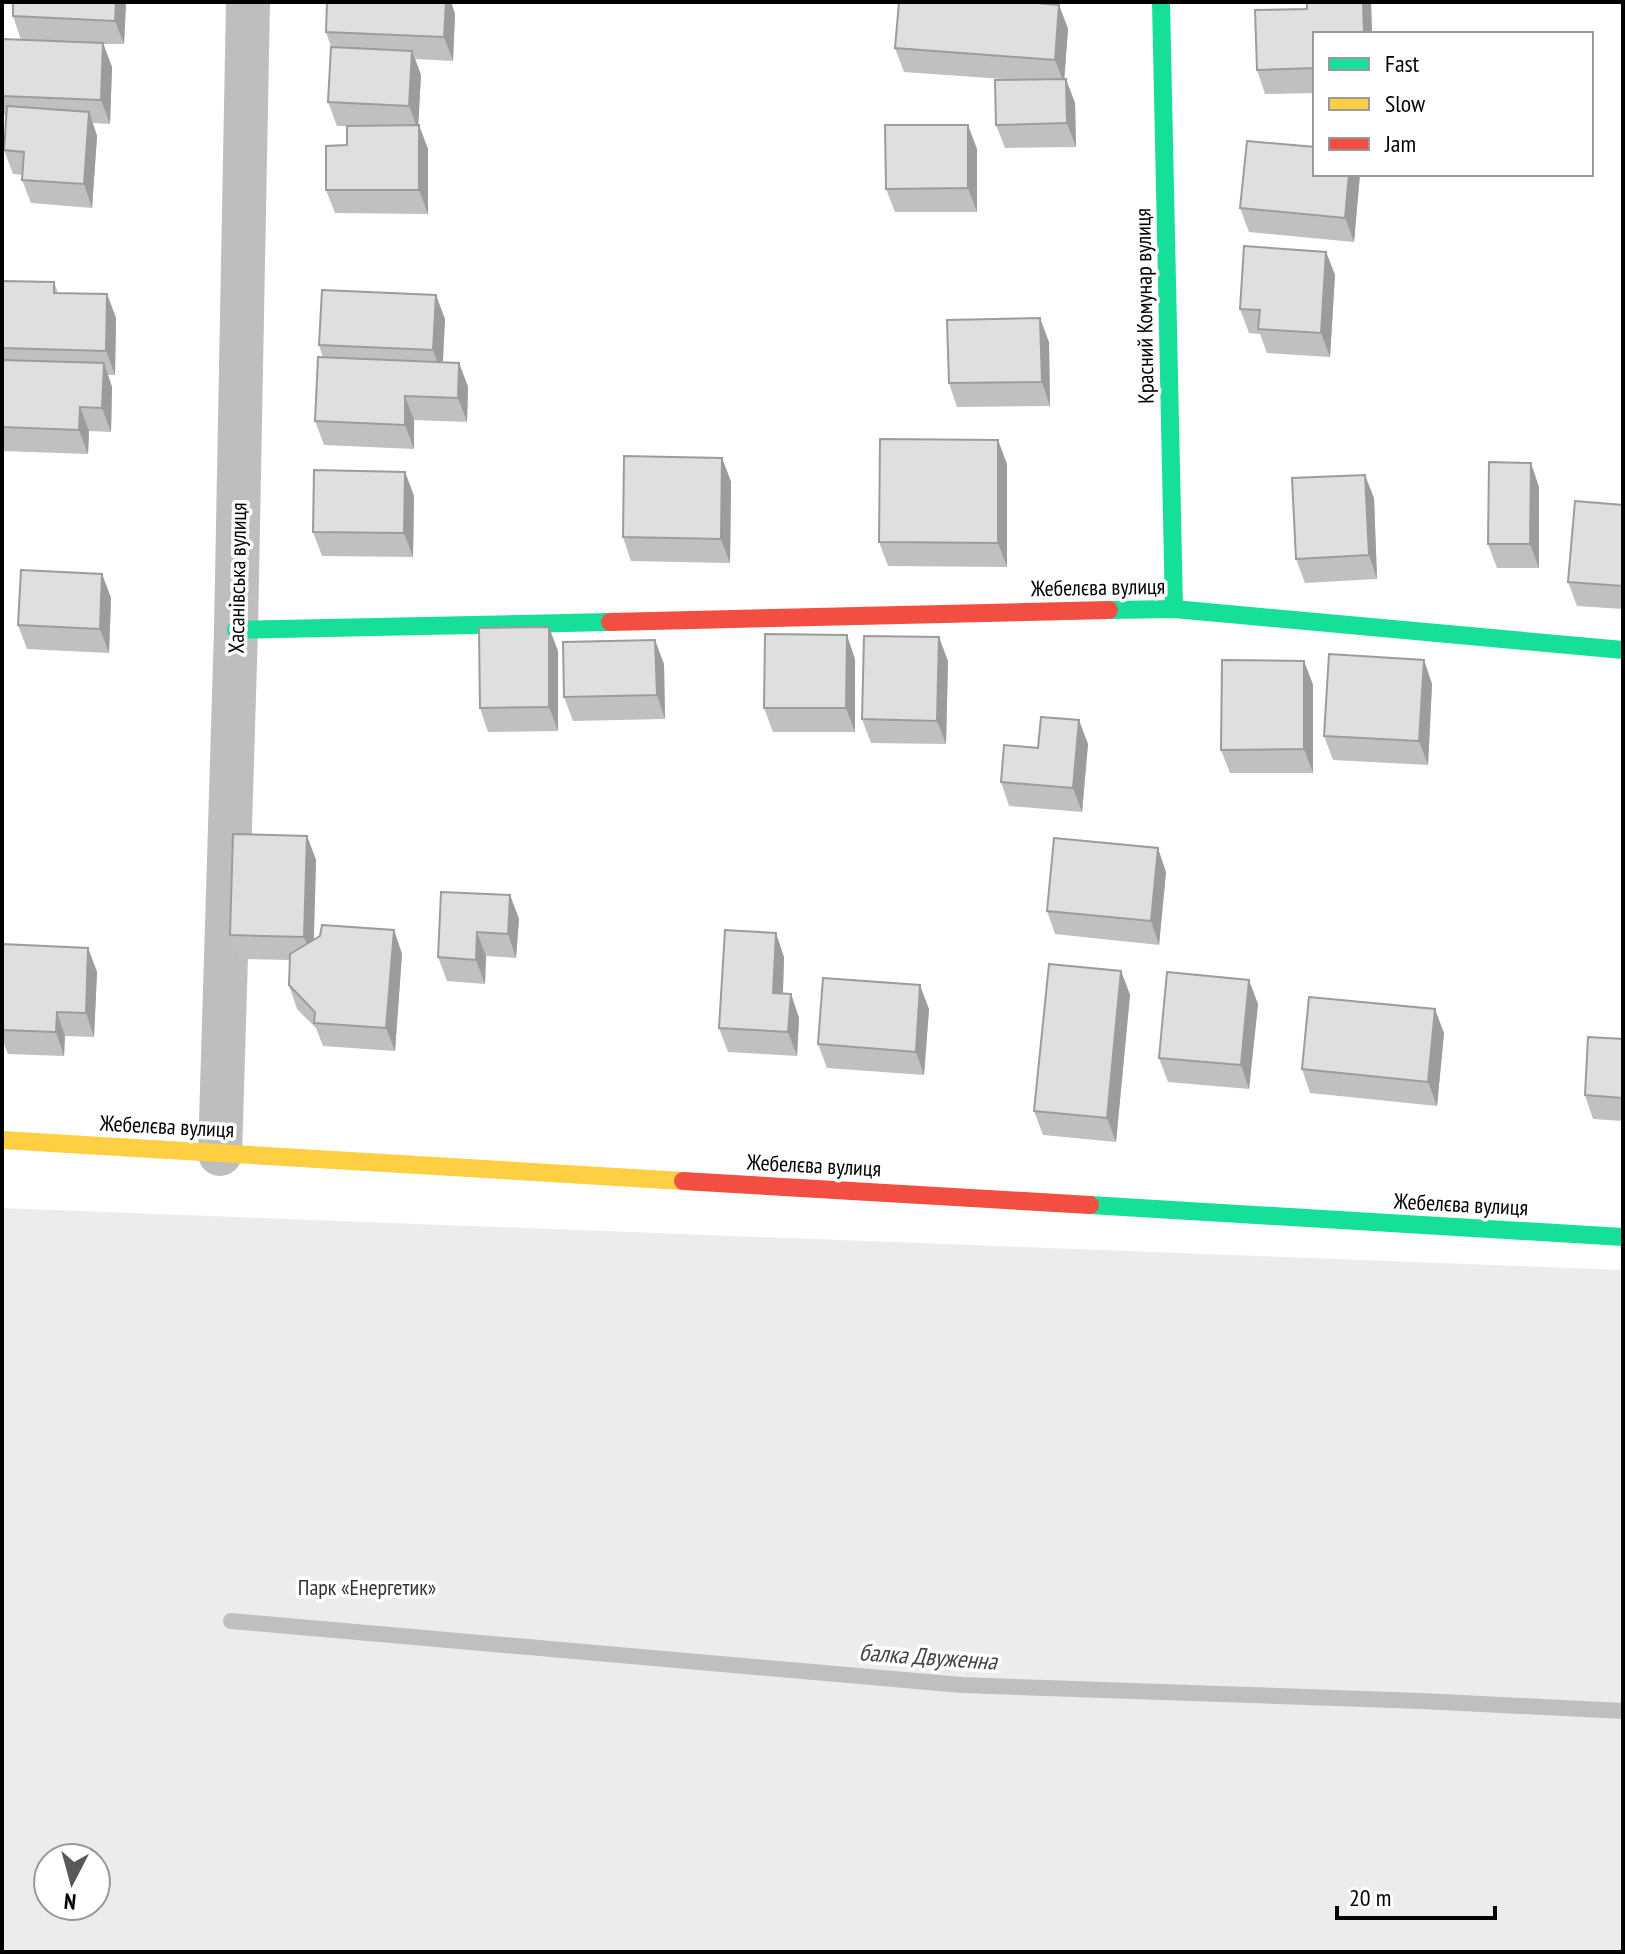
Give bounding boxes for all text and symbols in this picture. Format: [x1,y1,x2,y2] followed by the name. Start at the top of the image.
[1313,32,1593,176] legend
[1385,48,1420,79] text: Fast
[1385,88,1426,119] text: Slow
[1384,128,1416,159] text: Jam
[1128,208,1160,404] street label: Красний Комунар вулиця
[222,502,252,654] street label: Хасанівська вулиця
[1030,572,1165,602] street label: Жебелєва вулиця
[98,1108,235,1143] street label: Жебелєва вулиця
[745,1147,882,1182] street label: Жебелєва вулиця
[1392,1186,1529,1221] street label: Жебелєва вулиця
[298,1573,436,1601] park label: Парк «Енергетик»
[858,1636,999,1677] water label: балка Двуженна
[32,1842,112,1922] north arrow
[1337,1870,1495,1920] scale bar
[1349,1882,1391,1913] text: 20 m
[63,1887,77,1916] text: N

